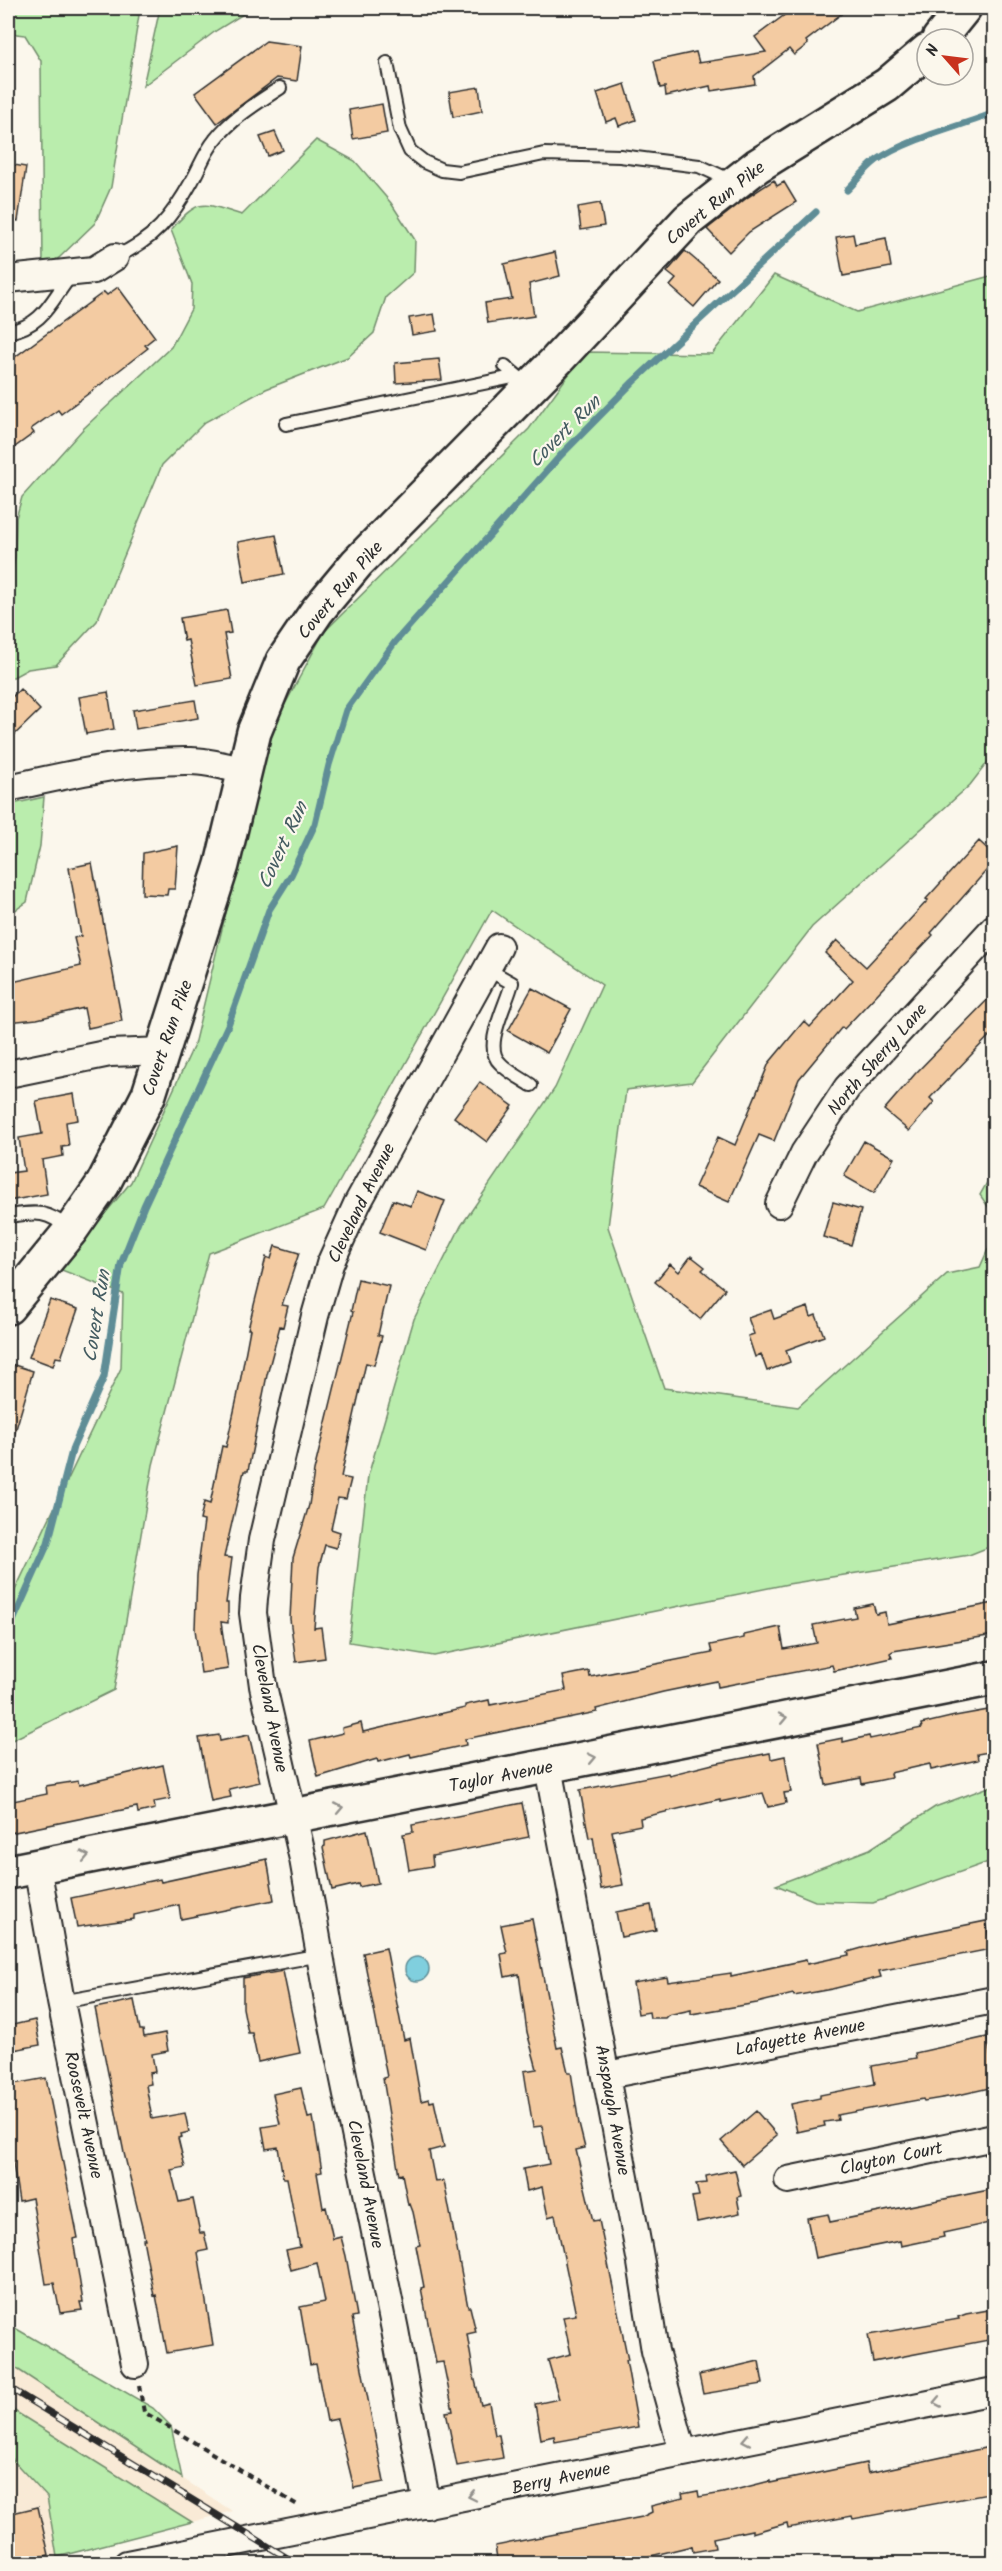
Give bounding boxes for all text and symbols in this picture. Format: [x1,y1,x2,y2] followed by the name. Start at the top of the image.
[915,27,975,87] north arrow
[920,40,946,61] text: N
[660,155,772,254] street label: Covert Run Pike
[521,387,610,477] water label: Covert Run
[291,535,391,647] street label: Covert Run Pike
[250,796,318,895] water label: Covert Run
[135,976,202,1101] street label: Covert Run Pike
[821,997,935,1123] street label: North Sherry Lane
[321,1139,404,1269] street label: Cleveland Avenue
[75,1267,121,1365] water label: Covert Run
[242,1641,295,1775] street label: Cleveland Avenue
[778,1712,788,1725] one-way arrow
[587,1752,597,1765] one-way arrow
[447,1753,556,1802] street label: Taylor Avenue
[333,1802,343,1815] one-way arrow
[80,1850,90,1863] one-way arrow
[733,2012,868,2065] street label: Lafayette Avenue
[586,2043,637,2178] street label: Anspaugh Avenue
[55,2049,110,2182] street label: Roosevelt Avenue
[338,2117,391,2251] street label: Cleveland Avenue
[837,2134,946,2185] street label: Clayton Court
[932,2395,942,2408] one-way arrow
[741,2433,751,2446] one-way arrow
[509,2455,613,2504] street label: Berry Avenue
[468,2489,478,2502] one-way arrow

